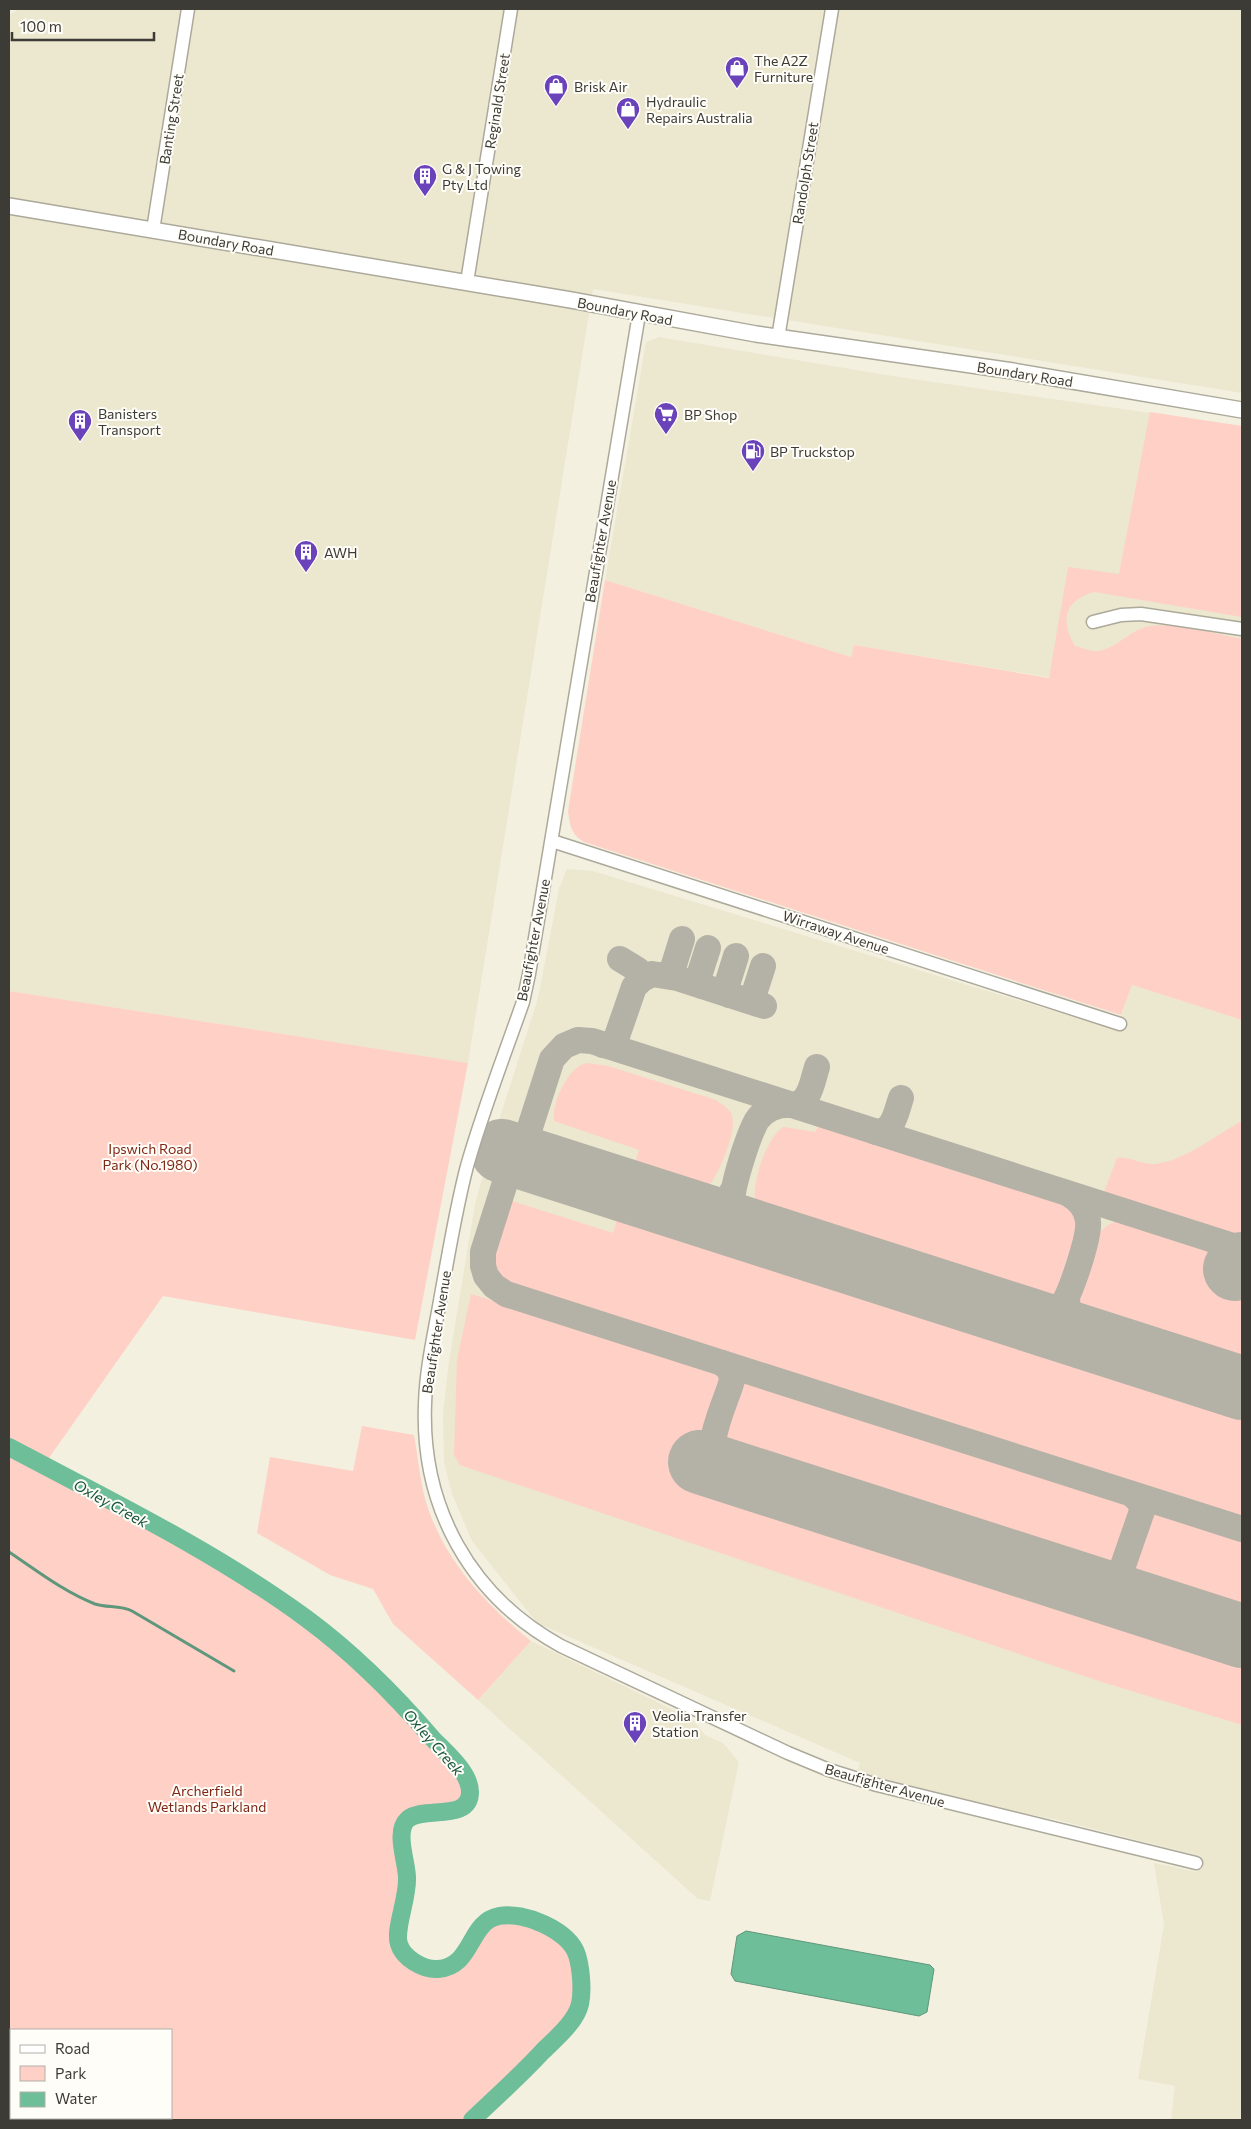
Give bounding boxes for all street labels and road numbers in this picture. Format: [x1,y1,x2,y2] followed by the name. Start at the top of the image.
[481,52,513,150] street label: Reginald Street
[155,72,187,166] street label: Banting Street
[789,120,822,225] street label: Randolph Street
[177,225,275,259] street label: Boundary Road
[576,293,674,329] street label: Boundary Road
[976,358,1074,390] street label: Boundary Road
[581,478,619,604] street label: Beaufighter Avenue
[513,877,553,1003] street label: Beaufighter Avenue
[781,907,891,957] street label: Wirraway Avenue
[418,1269,454,1395] street label: Beaufighter Avenue
[823,1760,947,1810] street label: Beaufighter Avenue

